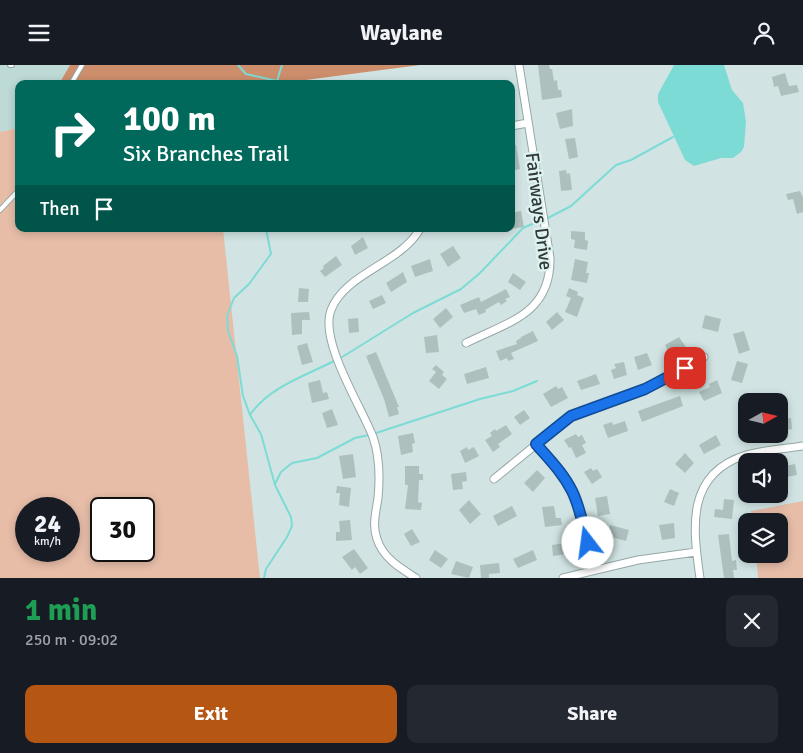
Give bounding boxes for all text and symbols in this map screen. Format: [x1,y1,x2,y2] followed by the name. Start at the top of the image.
[25,19,53,47] icon: menu
[360,19,443,46] text: Waylane
[750,19,778,47] icon: person
[123,97,216,140] text: 100 m
[40,100,105,165] icon: right
[123,140,289,167] text: Six Branches Trail
[520,151,558,271] street label: Fairways Drive
[90,195,118,223] icon: arrive
[40,197,80,221] text: Then
[664,347,706,389] pin
[671,354,699,382] icon: arrive
[738,393,788,443] north arrow
[738,393,788,563] map controls
[738,453,788,503] button: sound
[90,497,155,562] speed limit sign: 30
[34,508,61,539] text: 24
[738,513,788,563] button: layers
[561,516,613,568] position arrow
[34,534,61,549] text: km/h
[25,592,97,629] text: 1 min
[726,595,778,647] button: close
[25,630,118,650] text: 250 m · 09:02
[25,685,397,743] button: Exit
[407,685,778,743] button: Share

